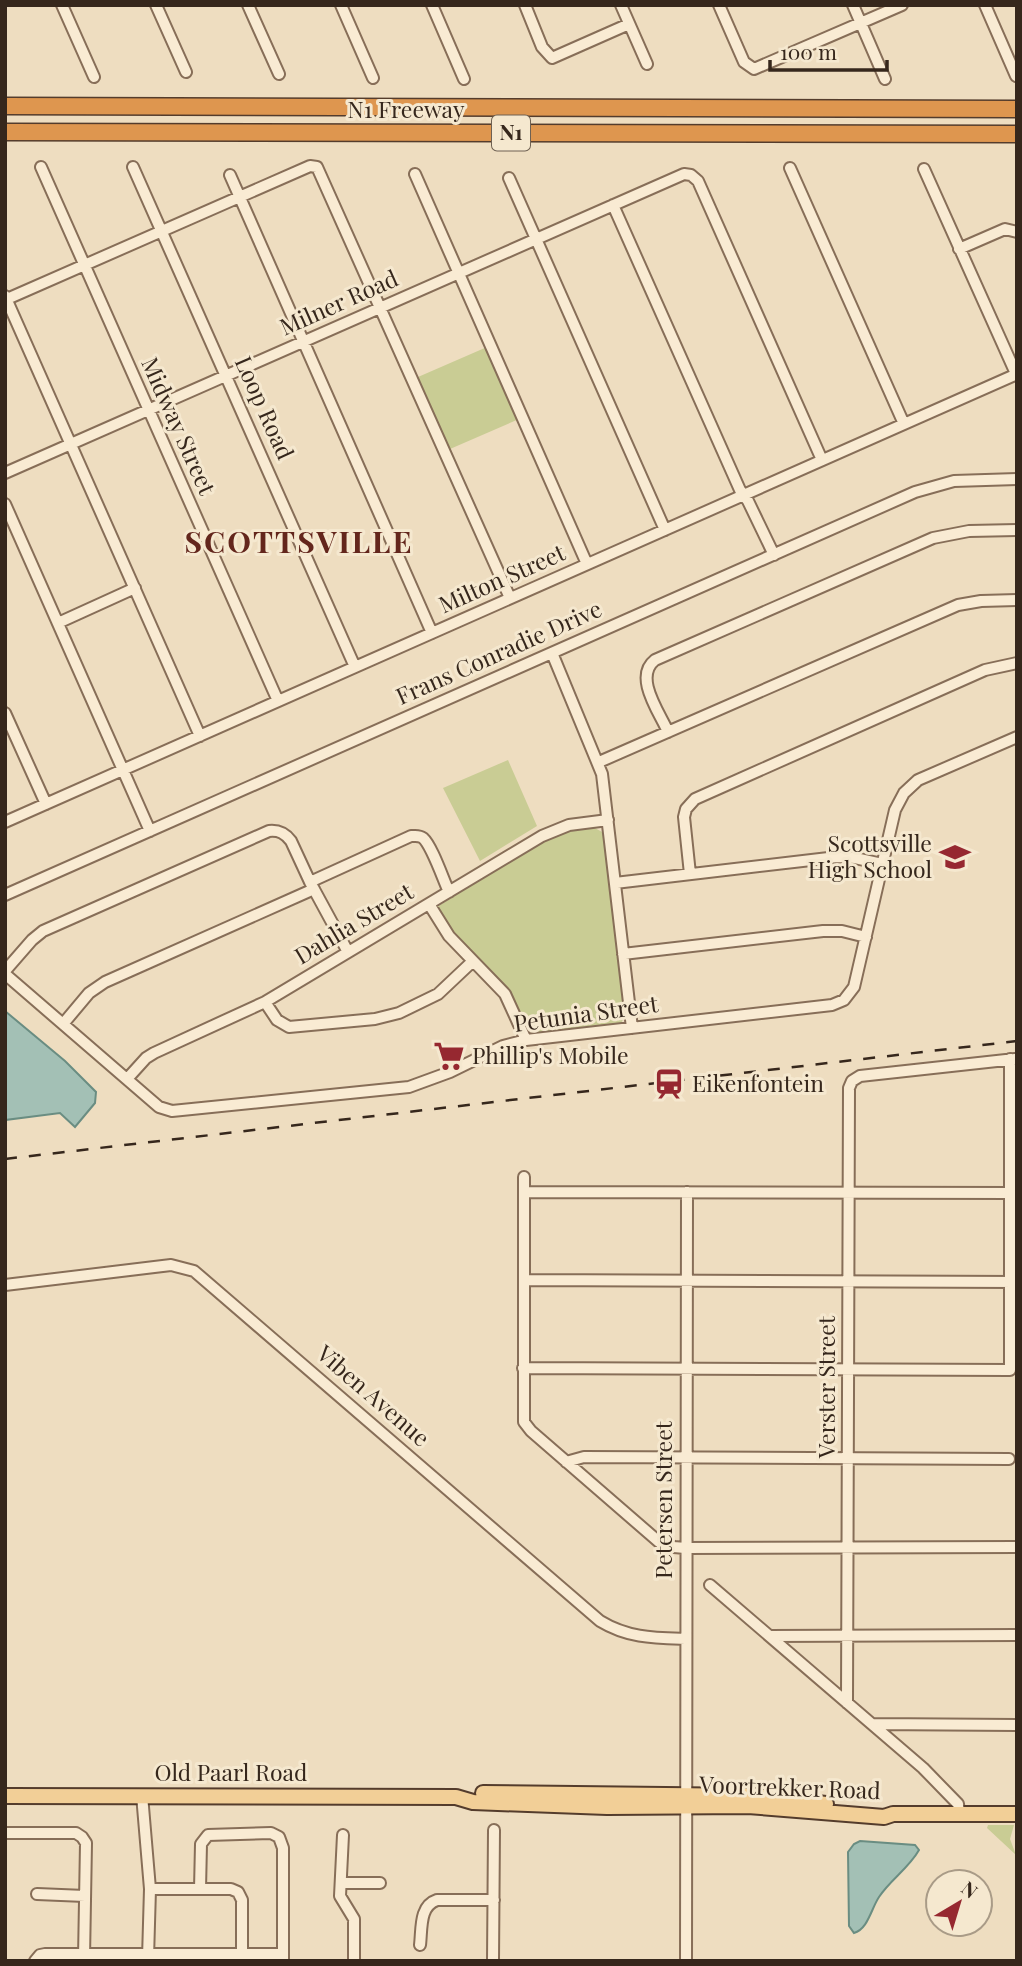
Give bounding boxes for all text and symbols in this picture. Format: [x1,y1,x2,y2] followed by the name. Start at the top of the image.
[770,28,887,72] scale bar
[780,37,837,65] text: 100 m
[347,93,465,124] street label: N1 Freeway
[492,116,530,150] road number: N1
[274,262,402,342] street label: Milner Road
[229,351,302,464] street label: Loop Road
[135,352,224,500] street label: Midway Street
[185,521,413,561] district label: SCOTTSVILLE
[433,536,570,619] street label: Milton Street
[391,592,606,711] street label: Frans Conradie Drive
[808,827,932,884] place label: Scottsville High School
[938,840,972,874] school or university icon: Scottsville High School
[288,875,419,970] street label: Dahlia Street
[512,987,661,1038] street label: Petunia Street
[432,1039,466,1073] supermarket icon: Phillip's Mobile
[472,1039,629,1070] place label: Phillip's Mobile
[652,1067,686,1101] station icon: Eikenfontein
[692,1067,824,1098] place label: Eikenfontein
[810,1315,841,1459] street label: Verster Street
[310,1337,437,1452] street label: Viben Avenue
[647,1420,678,1579] street label: Petersen Street
[155,1756,307,1787] street label: Old Paarl Road
[698,1768,881,1805] street label: Voortrekker Road
[924,1868,994,1938] north arrow
[957,1874,984,1903] text: N

